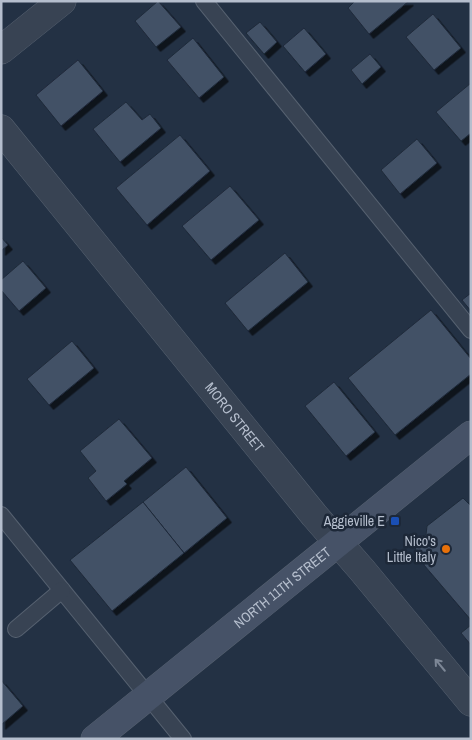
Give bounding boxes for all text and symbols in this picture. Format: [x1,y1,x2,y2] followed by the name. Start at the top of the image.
[201,379,268,456] street label: MORO STREET
[323,512,385,530] place label: Aggieville E
[389,515,401,527] marker: Aggieville E
[387,532,436,566] place label: Nico's Little Italy
[230,543,335,632] street label: NORTH 11TH STREET
[440,543,452,555] marker: Nico's Little Italy
[434,659,445,672] one-way arrow

